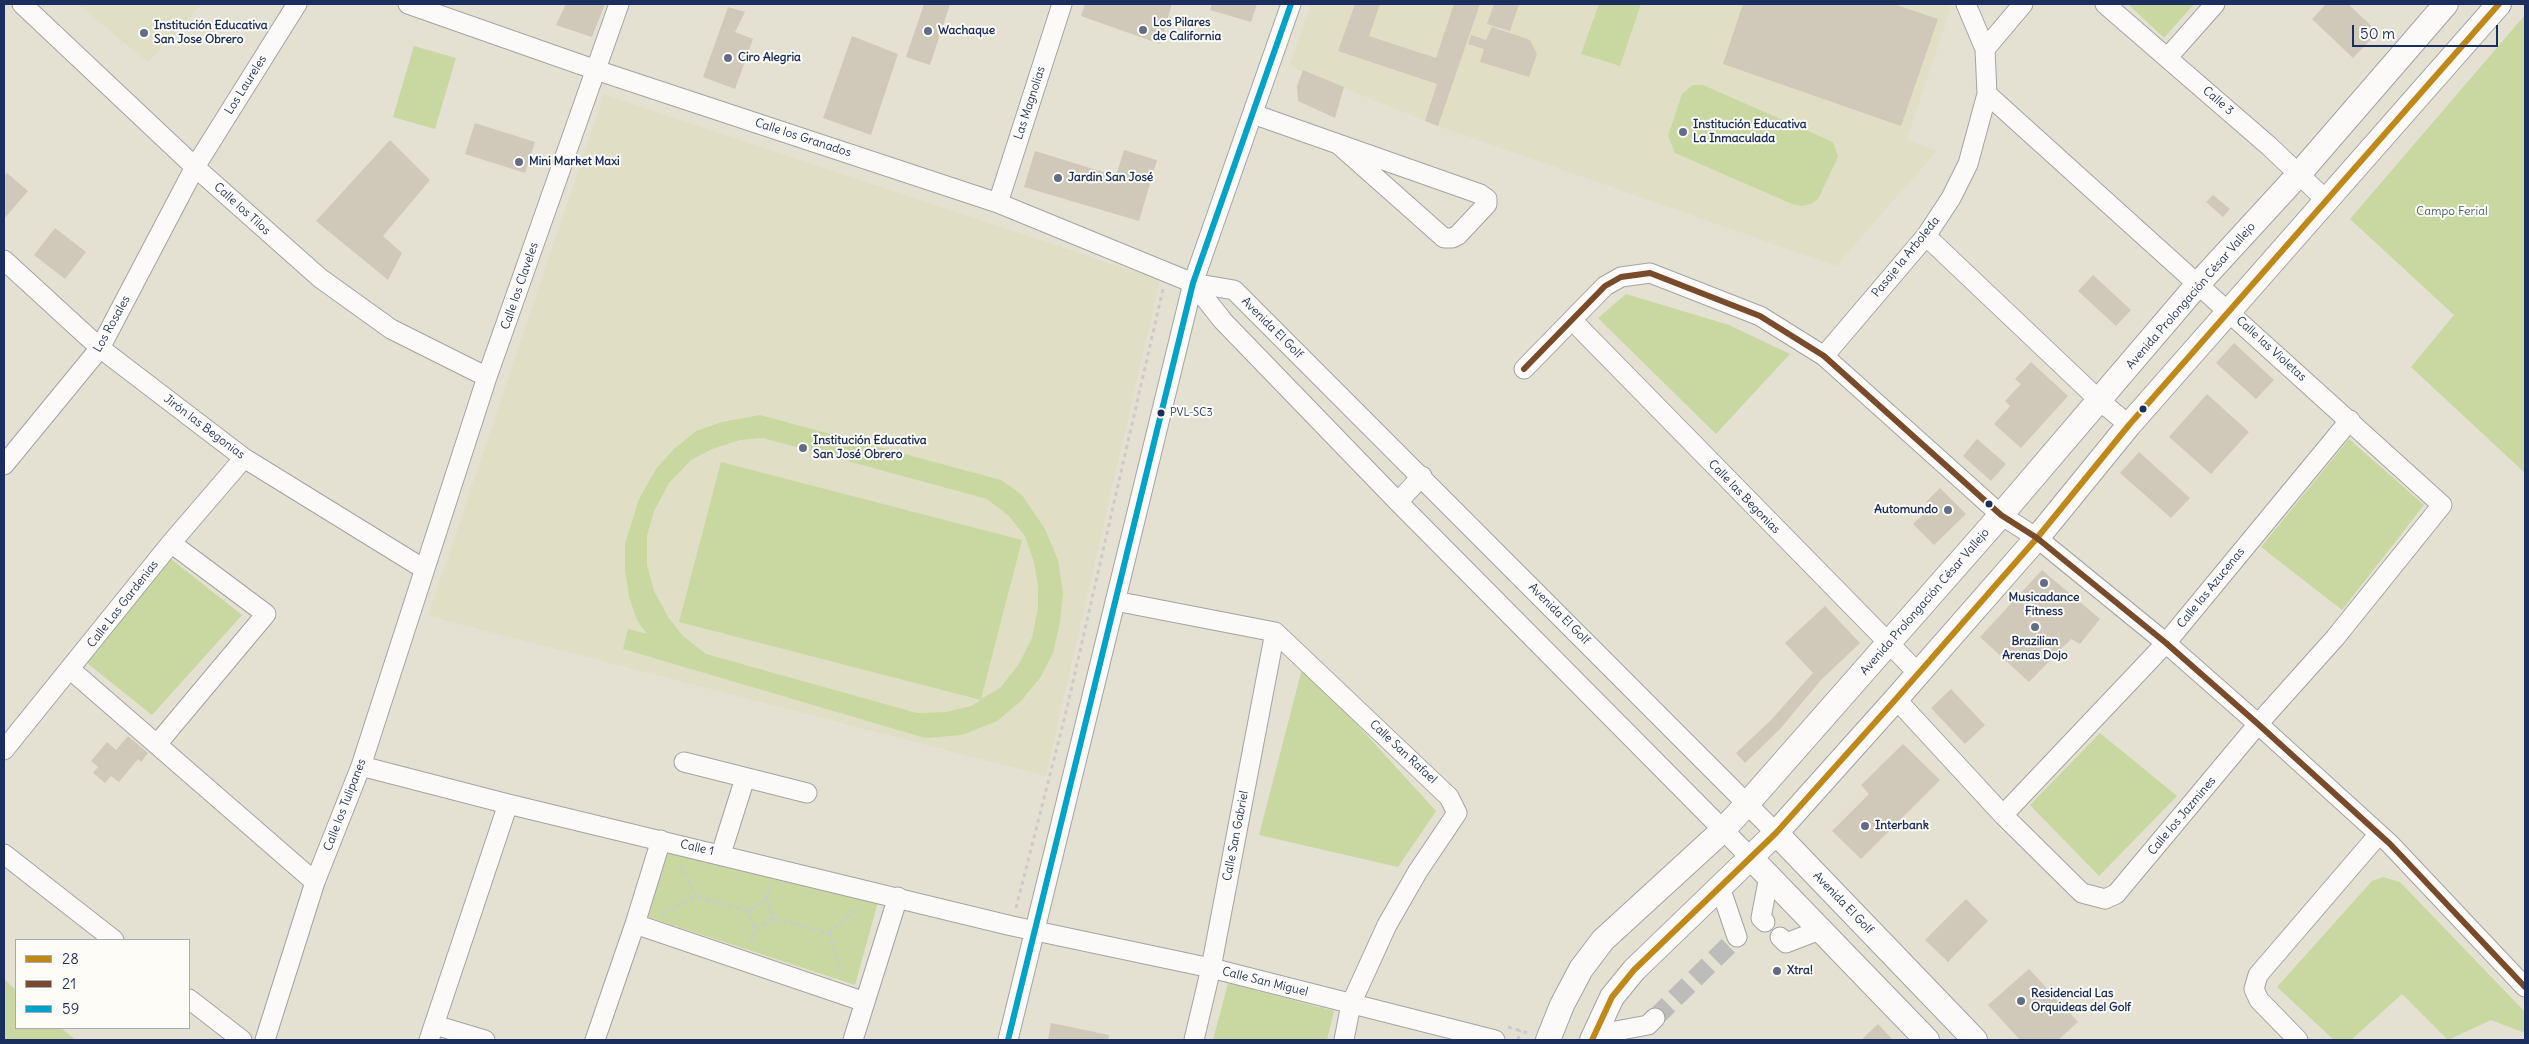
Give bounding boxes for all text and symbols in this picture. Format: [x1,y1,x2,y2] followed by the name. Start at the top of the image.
[2354,15,2500,47] scale bar
[1153,16,1221,44] place label: Los Pilares de California
[154,19,268,47] place label: Institución Educativa San Jose Obrero
[938,24,995,38] place label: Wachaque
[1137,24,1149,36] marker: Los Pilares de California
[2360,24,2395,43] text: 50 m
[922,25,934,37] marker: Wachaque
[138,27,150,39] marker: Institución Educativa San Jose Obrero
[738,51,801,65] place label: Ciro Alegria
[722,52,734,64] marker: Ciro Alegria
[222,53,270,117] street label: Los Laureles
[1011,65,1049,141] street label: Las Magnolias
[2200,84,2236,118] street label: Calle 3
[753,116,853,160] street label: Calle los Granados
[1693,118,1807,146] place label: Institución Educativa La Inmaculada
[1677,126,1689,138] marker: Institución Educativa La Inmaculada
[529,155,620,169] place label: Mini Market Maxi
[513,156,525,168] marker: Mini Market Maxi
[1068,171,1153,185] place label: Jardin San José
[1052,172,1064,184] marker: Jardin San José
[211,180,273,238] street label: Calle los Tilos
[2416,205,2488,219] park label: Campo Ferial
[1869,214,1943,300] street label: Pasaje la Arboleda
[2123,220,2259,372] street label: Avenida Prolongación César Vallejo
[498,240,542,332] street label: Calle los Claveles
[91,293,133,355] street label: Los Rosales
[1238,294,1306,362] street label: Avenida El Golf
[2233,314,2309,384] street label: Calle las Violetas
[161,392,247,462] street label: Jirón las Begonias
[2138,404,2148,414] unlabelled marker
[1170,406,1213,420] place label: PVL-SC3
[1156,408,1166,418] marker: PVL-SC3
[813,434,927,462] place label: Institución Educativa San José Obrero
[797,442,809,454] marker: Institución Educativa San José Obrero
[1705,457,1783,537] street label: Calle las Begonias
[1984,499,1994,509] unlabelled marker
[1874,503,1938,517] place label: Automundo
[1942,504,1954,516] marker: Automundo
[1857,526,1993,678] street label: Avenida Prolongación César Vallejo
[2174,545,2248,631] street label: Calle las Azucenas
[84,558,162,650] street label: Calle Las Gardenias
[2038,577,2050,589] marker: Musicadance Fitness
[1525,580,1593,648] street label: Avenida El Golf
[2009,591,2079,619] place label: Musicadance Fitness
[2029,621,2041,633] marker: Brazilian Arenas Dojo
[2002,635,2068,663] place label: Brazilian Arenas Dojo
[1366,717,1440,787] street label: Calle San Rafael
[321,757,369,853] street label: Calle los Tulipanes
[2145,774,2219,858] street label: Calle los Jazmines
[1220,790,1252,882] street label: Calle San Gabriel
[1875,819,1929,833] place label: Interbank
[1859,820,1871,832] marker: Interbank
[679,837,715,859] street label: Calle 1
[1810,869,1876,937] street label: Avenida El Golf
[15,939,190,1029] legend
[62,949,79,968] text: 28
[1221,964,1309,1000] street label: Calle San Miguel
[1787,964,1813,978] place label: Xtra!
[1771,965,1783,977] marker: Xtra!
[62,974,76,993] text: 21
[2031,987,2131,1015] place label: Residencial Las Orquideas del Golf
[2015,995,2027,1007] marker: Residencial Las Orquideas del Golf
[62,999,79,1018] text: 59

